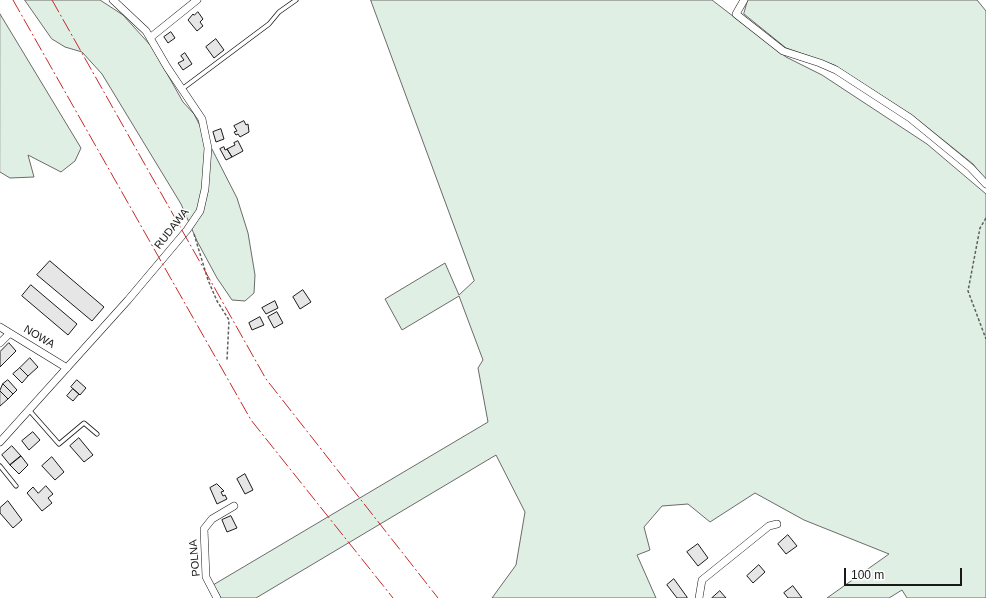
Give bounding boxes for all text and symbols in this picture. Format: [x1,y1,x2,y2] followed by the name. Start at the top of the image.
[152,206,192,252] street label: RUDAWA
[21,323,57,351] street label: NOWA
[187,539,203,577] street label: POLNA
[846,560,964,586] scale bar
[851,568,884,582] text: 100 m

